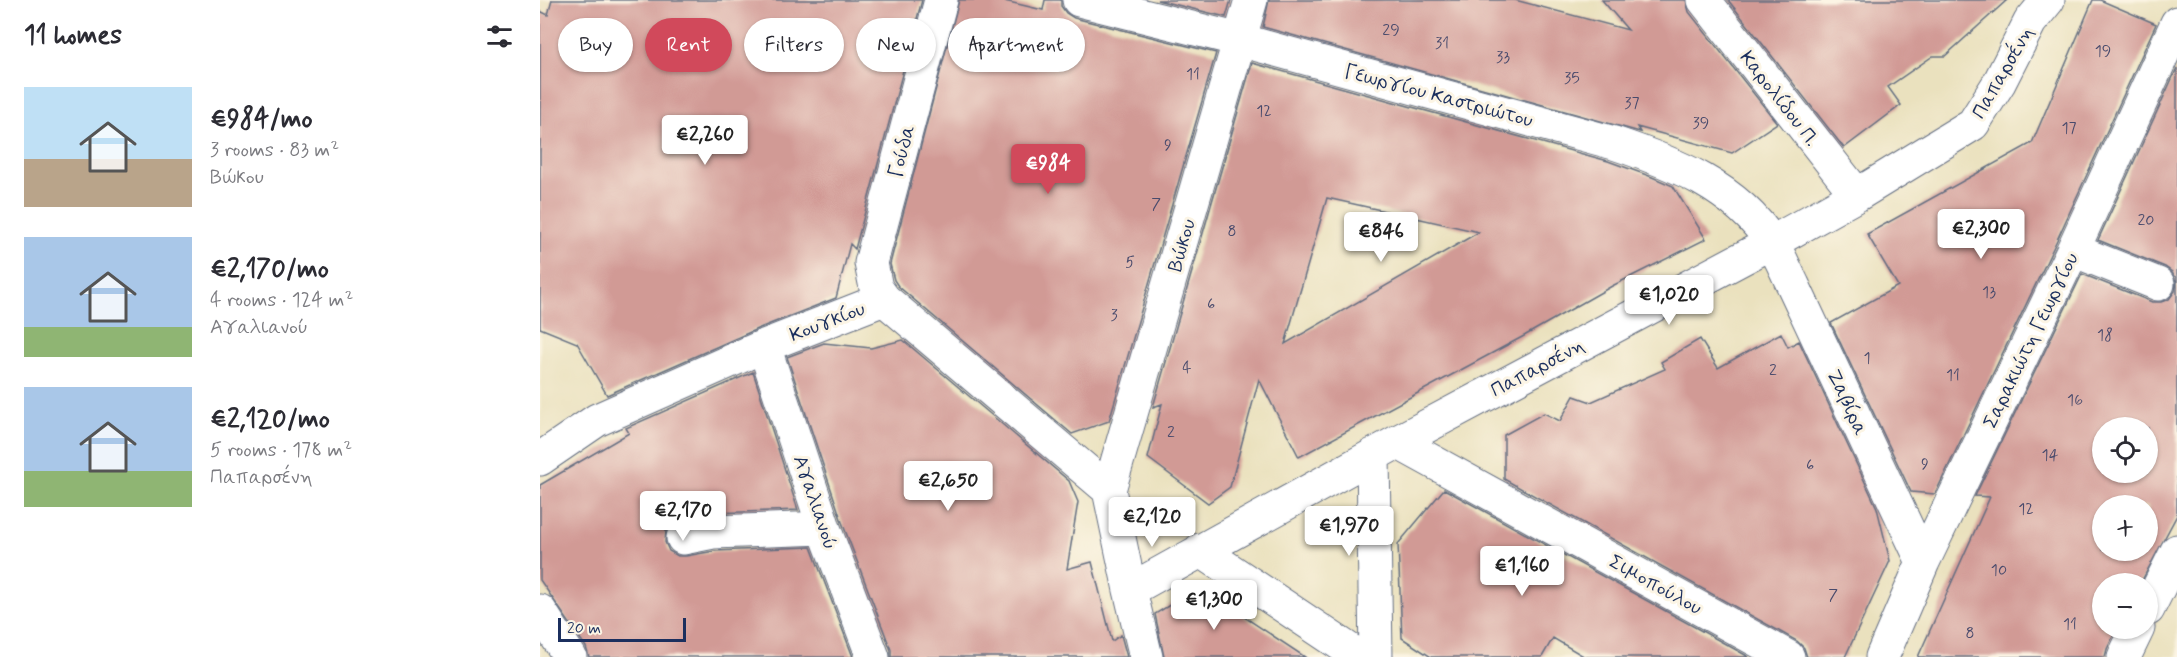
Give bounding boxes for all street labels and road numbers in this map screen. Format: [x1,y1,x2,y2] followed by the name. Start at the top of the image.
[1966,22,2041,124] street label: Παπαρσένη
[1733,46,1825,152] street label: Καρολίδου Π.
[1341,58,1536,135] street label: Γεωργίου Καστριώτου
[882,122,922,181] street label: Γούδα
[1162,216,1203,275] street label: Βώκου
[1977,248,2086,433] street label: Σαρακιώτη Γεωργίου
[786,296,869,349] street label: Κουγκίου
[1486,332,1589,404] street label: Παπαρσένη
[1820,365,1874,440] street label: Ζαβίρα
[786,452,843,553] street label: Αγαλιανού
[1604,549,1707,622] street label: Σιμοπούλου

